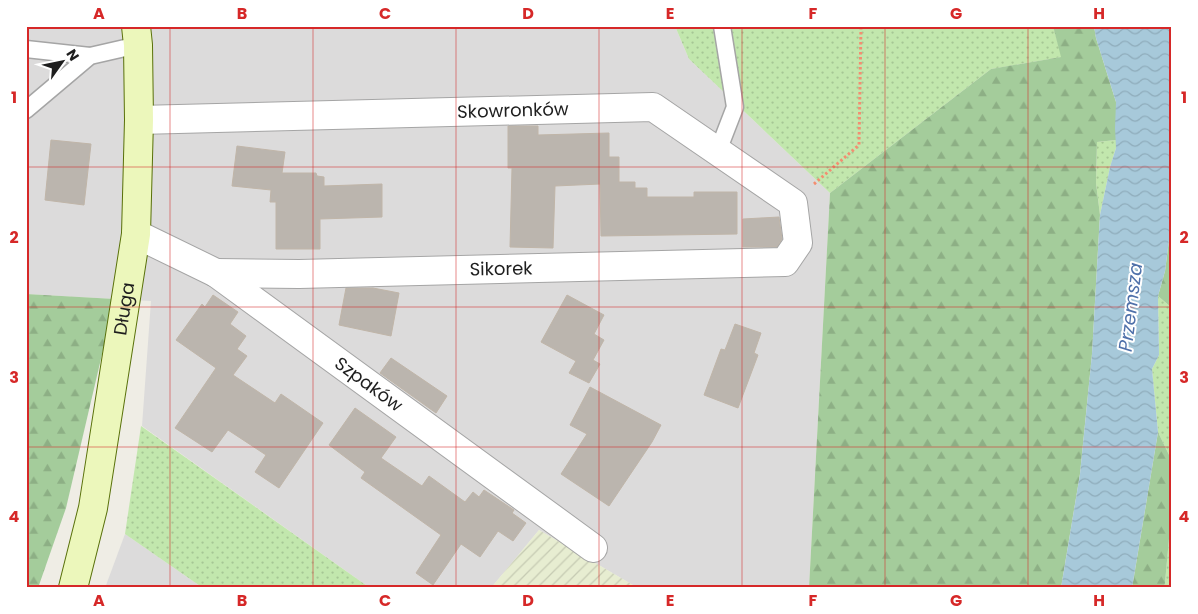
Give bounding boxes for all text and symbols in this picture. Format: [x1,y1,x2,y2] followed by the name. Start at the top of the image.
[93,2,105,25] text: A
[237,2,247,25] text: B
[379,2,391,25] text: C
[522,2,534,25] text: D
[666,2,674,25] text: E
[809,2,818,25] text: F
[950,2,962,25] text: G
[1093,2,1105,25] text: H
[38,38,88,88] north arrow
[62,45,84,65] text: N
[11,86,17,109] text: 1
[1181,86,1187,109] text: 1
[457,96,569,124] street label: Skowronków
[9,226,19,249] text: 2
[1179,226,1189,249] text: 2
[469,255,533,282] street label: Sikorek
[1112,261,1149,353] water label: Przemsza
[107,281,140,337] street label: Długa
[330,351,408,417] street label: Szpaków
[9,366,19,389] text: 3
[1179,366,1189,389] text: 3
[9,505,20,528] text: 4
[1179,505,1190,528] text: 4
[93,589,105,612] text: A
[237,589,247,612] text: B
[379,589,391,612] text: C
[522,589,534,612] text: D
[666,589,674,612] text: E
[809,589,818,612] text: F
[950,589,962,612] text: G
[1093,589,1105,612] text: H

